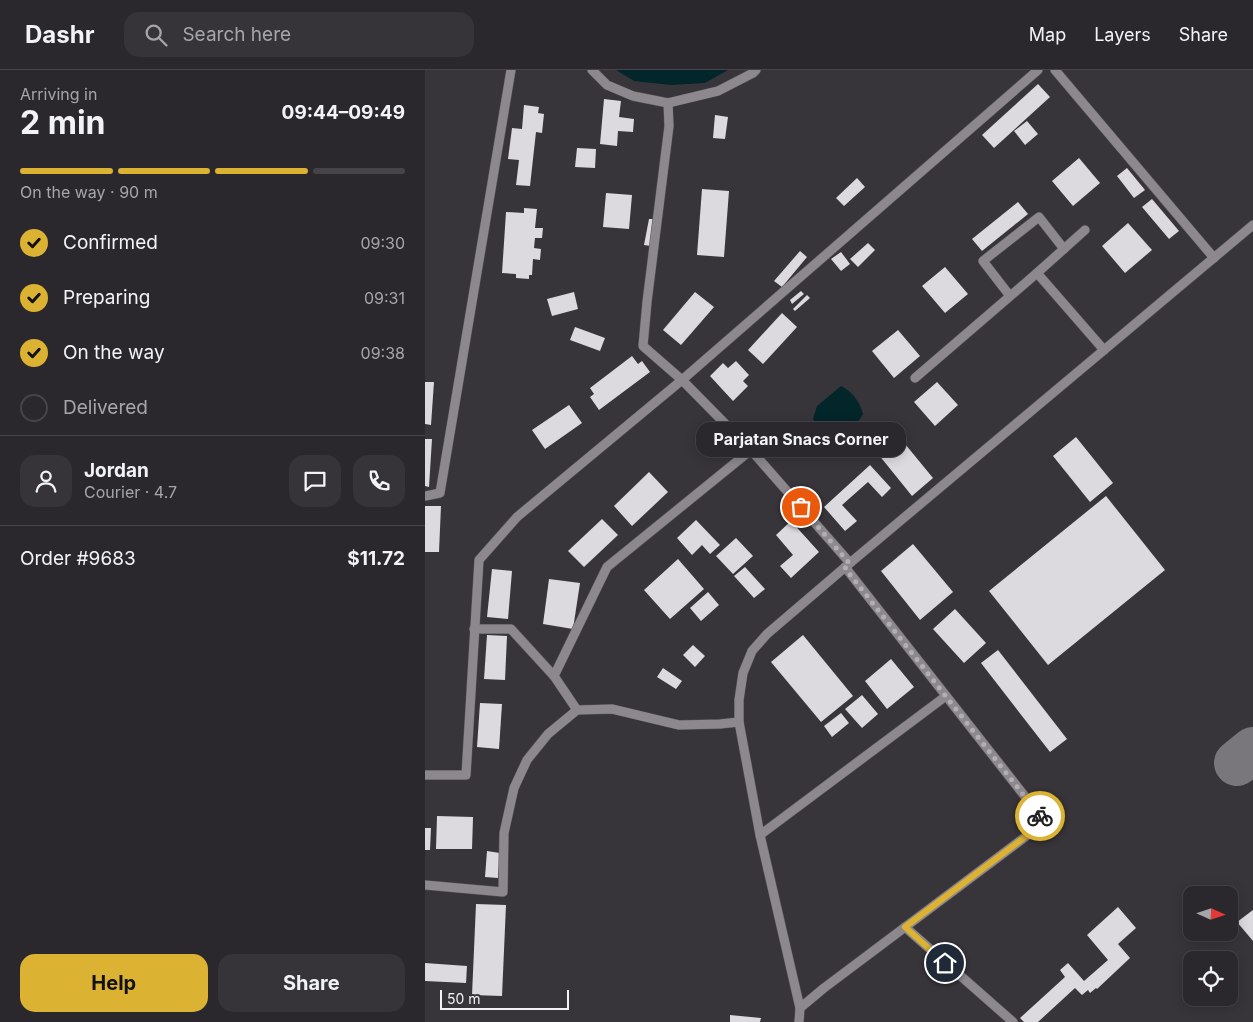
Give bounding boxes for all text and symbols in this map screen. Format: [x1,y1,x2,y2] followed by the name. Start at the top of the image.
[124,12,474,57] search box
[25,20,94,49] text: Dashr
[142,21,170,49] icon: search
[182,23,291,46] text: Search here
[1029,24,1066,45] text: Map
[1094,24,1151,45] text: Layers
[1179,24,1228,45] text: Share
[20,84,97,104] text: Arriving in
[282,101,405,124] text: 09:44–09:49
[20,103,106,142] text: 2 min
[20,182,158,202] text: On the way · 90 m
[20,229,48,257] icon: check
[63,231,158,254] text: Confirmed
[360,233,405,253] text: 09:30
[20,284,48,312] icon: check
[63,286,150,309] text: Preparing
[364,288,405,308] text: 09:31
[20,339,48,367] icon: check
[63,341,165,364] text: On the way
[361,343,405,363] text: 09:38
[63,396,148,419] text: Delivered
[696,422,906,457] callout: Parjatan Snacs Corner
[714,429,889,449] text: Parjatan Snacs Corner
[20,455,72,507] button: person
[289,455,341,507] button: chat
[353,455,405,507] button: phone
[84,459,149,482] text: Jordan
[84,482,177,502] text: Courier · 4.7
[780,486,822,528] pin
[787,493,815,521] icon: bag
[20,547,136,570] text: Order #9683
[347,547,405,570] text: $11.72
[1015,791,1065,841] courier
[1026,802,1054,830] icon: bike
[1183,886,1237,941] north arrow
[1183,886,1238,1006] map controls
[924,942,966,984] pin
[931,949,959,977] icon: home
[1183,951,1238,1006] button: locate
[20,954,208,1012] button: Help
[218,954,405,1012] button: Share
[440,987,569,1010] scale bar
[447,990,481,1007] text: 50 m

